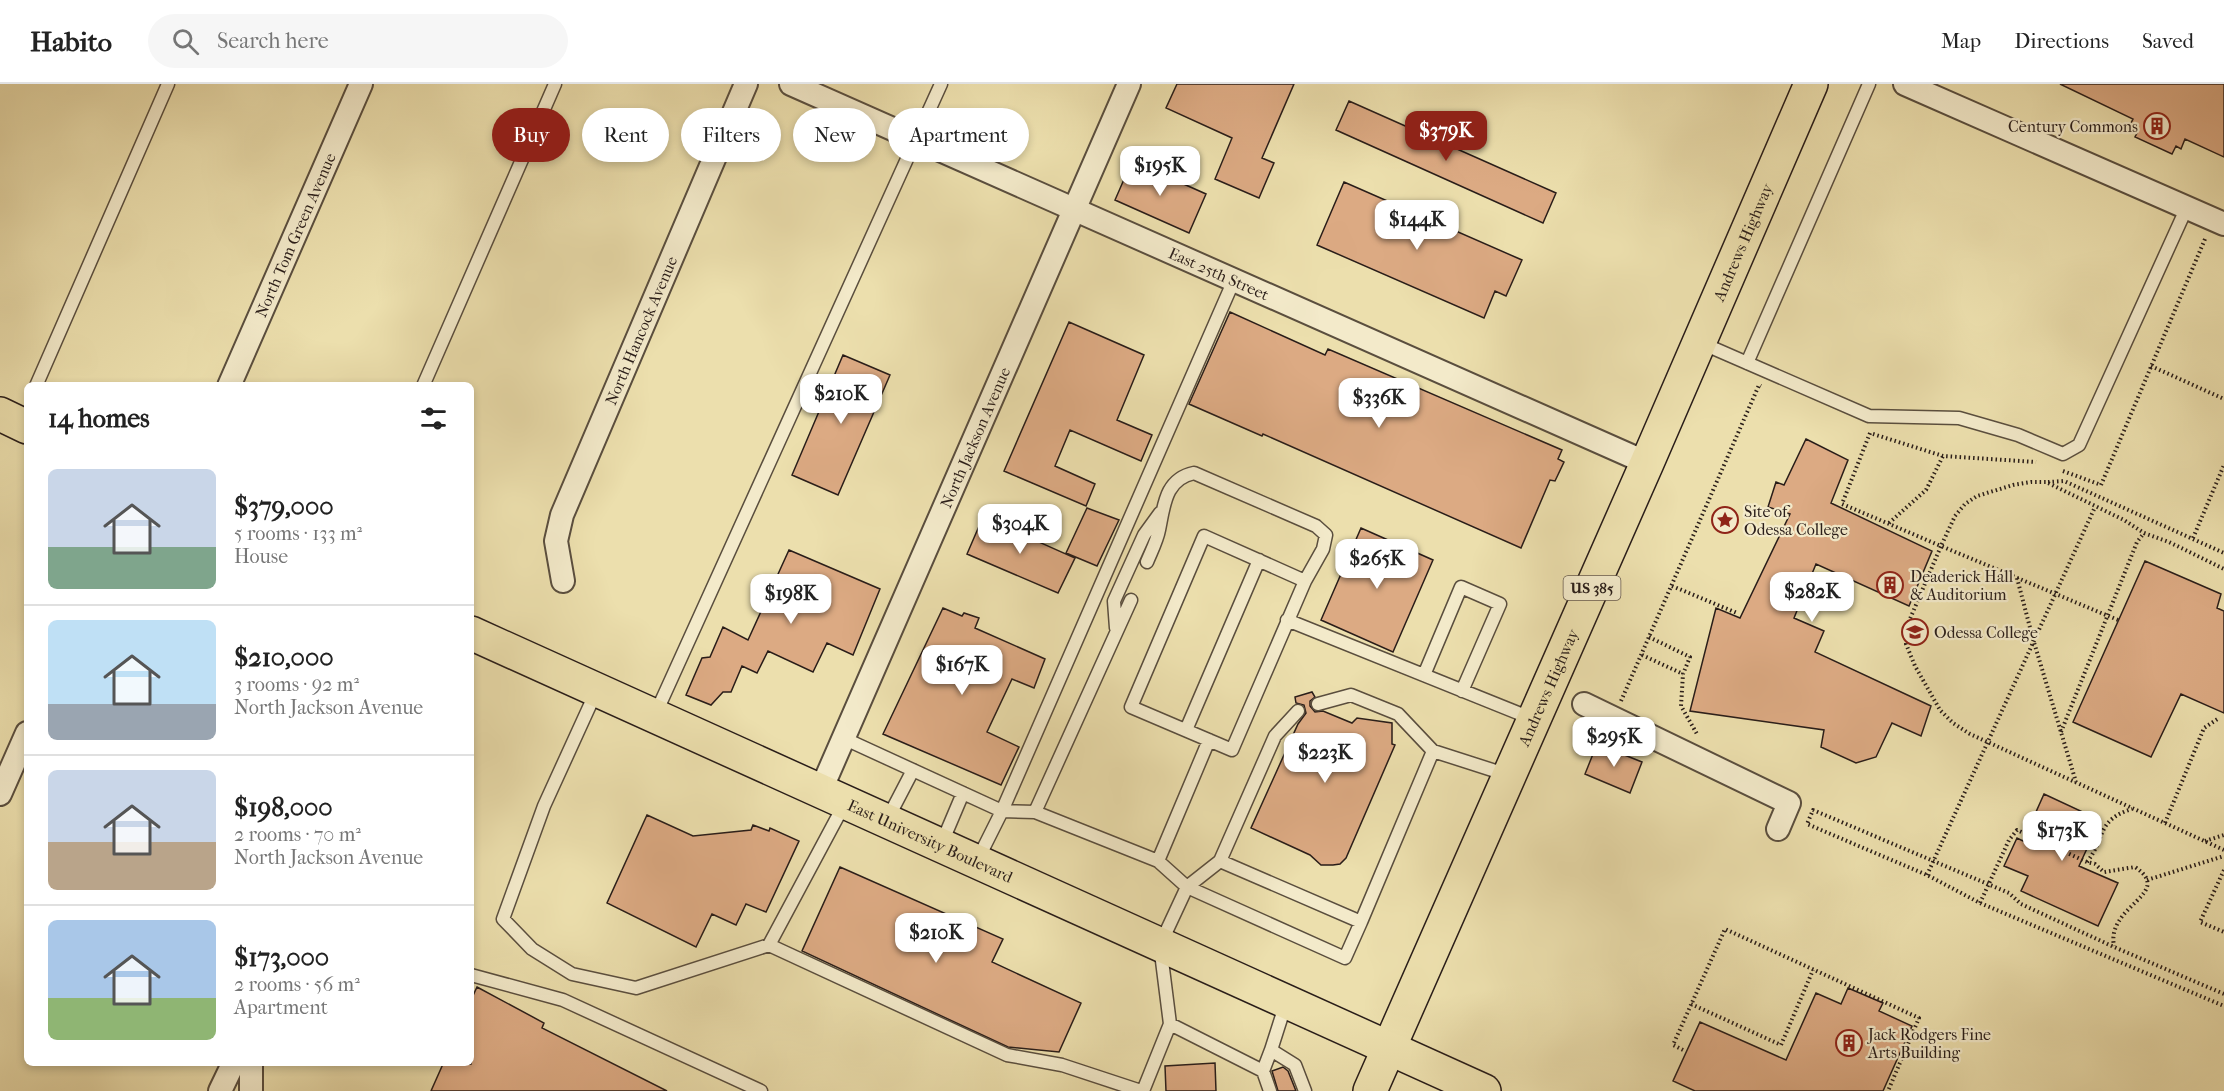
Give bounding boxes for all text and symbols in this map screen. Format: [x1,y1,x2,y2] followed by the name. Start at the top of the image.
[148,14,568,68] search box
[30,25,112,58] text: Habito
[169,25,202,58] icon: search
[217,28,329,54] text: Search here
[1941,29,1981,53] text: Map
[2014,29,2109,53] text: Directions
[2142,29,2194,53] text: Saved
[492,108,570,162] chip: Buy
[582,108,669,162] chip: Rent
[681,108,781,162] chip: Filters
[793,108,876,162] chip: New
[888,108,1029,162] chip: Apartment
[1404,111,1488,162] pin: $379K
[2142,111,2172,141] building icon: Century Commons
[2008,117,2138,136] place label: Century Commons
[1419,119,1473,142] text: $379K
[1118,146,1202,197] pin: $195K
[251,150,340,320] street label: North Tom Green Avenue
[1134,154,1186,177] text: $195K
[1709,180,1777,305] street label: Andrews Highway
[1375,200,1459,251] pin: $144K
[1389,208,1445,231] text: $144K
[1166,243,1272,305] street label: East 25th Street
[601,253,681,408] street label: North Hancock Avenue
[936,364,1014,511] street label: North Jackson Avenue
[799,374,883,425] pin: $210K
[1337,378,1421,429] pin: $336K
[814,382,868,405] text: $210K
[1353,386,1405,409] text: $336K
[417,402,450,435] icon: filters
[48,403,150,434] text: 14 homes
[234,491,334,522] text: $379,000
[96,493,168,565] icon: home
[1744,502,1848,539] place label: Site of Odessa College
[978,504,1062,555] pin: $304K
[1710,505,1740,535] place icon: Site of Odessa College
[992,512,1048,535] text: $304K
[234,522,362,545] text: 5 rooms · 133 m²
[1335,539,1419,590] pin: $265K
[234,545,288,568] text: House
[1349,547,1405,570] text: $265K
[1910,567,2014,604] place label: Deaderick Hall & Auditorium
[1875,570,1905,600] building icon: Deaderick Hall & Auditorium
[1770,572,1854,623] pin: $282K
[749,574,833,625] pin: $198K
[1564,576,1620,600] road number: US 385
[1784,580,1840,603] text: $282K
[764,582,818,605] text: $198K
[1900,617,1930,647] school or university icon: Odessa College
[1934,623,2038,642] place label: Odessa College
[1514,626,1583,750] street label: Andrews Highway
[234,642,334,673] text: $210,000
[96,644,168,716] icon: home
[920,645,1004,696] pin: $167K
[936,653,988,676] text: $167K
[234,673,359,696] text: 3 rooms · 92 m²
[234,696,423,719] text: North Jackson Avenue
[1572,717,1656,768] pin: $295K
[1587,725,1641,748] text: $295K
[1283,733,1367,784] pin: $223K
[1298,741,1352,764] text: $223K
[234,792,333,823] text: $198,000
[96,794,168,866] icon: home
[844,796,1016,887] street label: East University Boulevard
[2020,811,2104,862] pin: $173K
[2037,819,2087,842] text: $173K
[234,823,361,846] text: 2 rooms · 70 m²
[234,846,423,869] text: North Jackson Avenue
[894,913,978,964] pin: $210K
[909,921,963,944] text: $210K
[234,942,329,973] text: $173,000
[96,944,168,1016] icon: home
[234,973,360,996] text: 2 rooms · 56 m²
[234,996,328,1019] text: Apartment
[1866,1025,1991,1062] place label: Jack Rodgers Fine Arts Building
[1834,1028,1864,1058] building icon: Jack Rodgers Fine Arts Building

